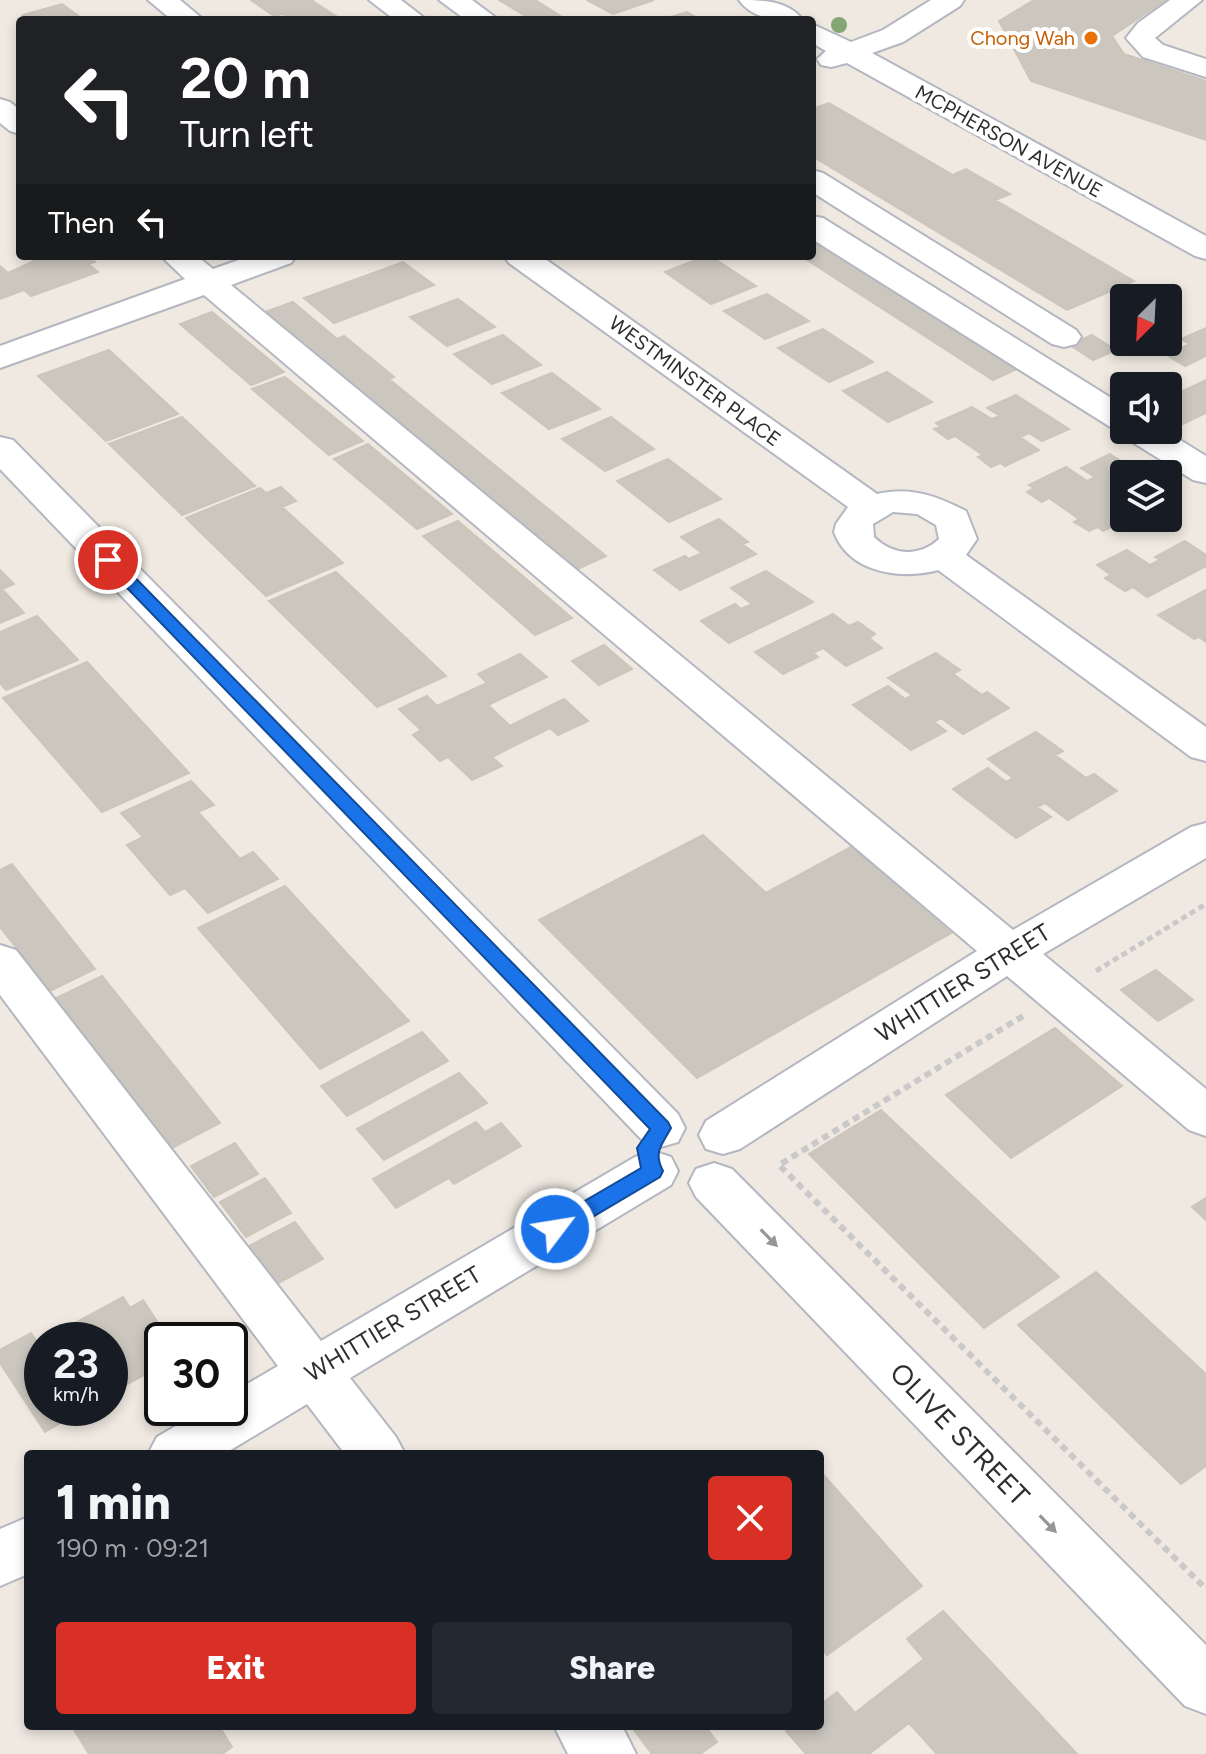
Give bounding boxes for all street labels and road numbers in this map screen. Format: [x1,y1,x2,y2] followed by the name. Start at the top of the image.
[911,80,1107,202] street label: MCPHERSON AVENUE
[605,311,785,451] street label: WESTMINSTER PLACE
[870,917,1055,1048] street label: WHITTIER STREET
[299,1260,486,1388] street label: WHITTIER STREET
[883,1355,1037,1513] street label: OLIVE STREET

